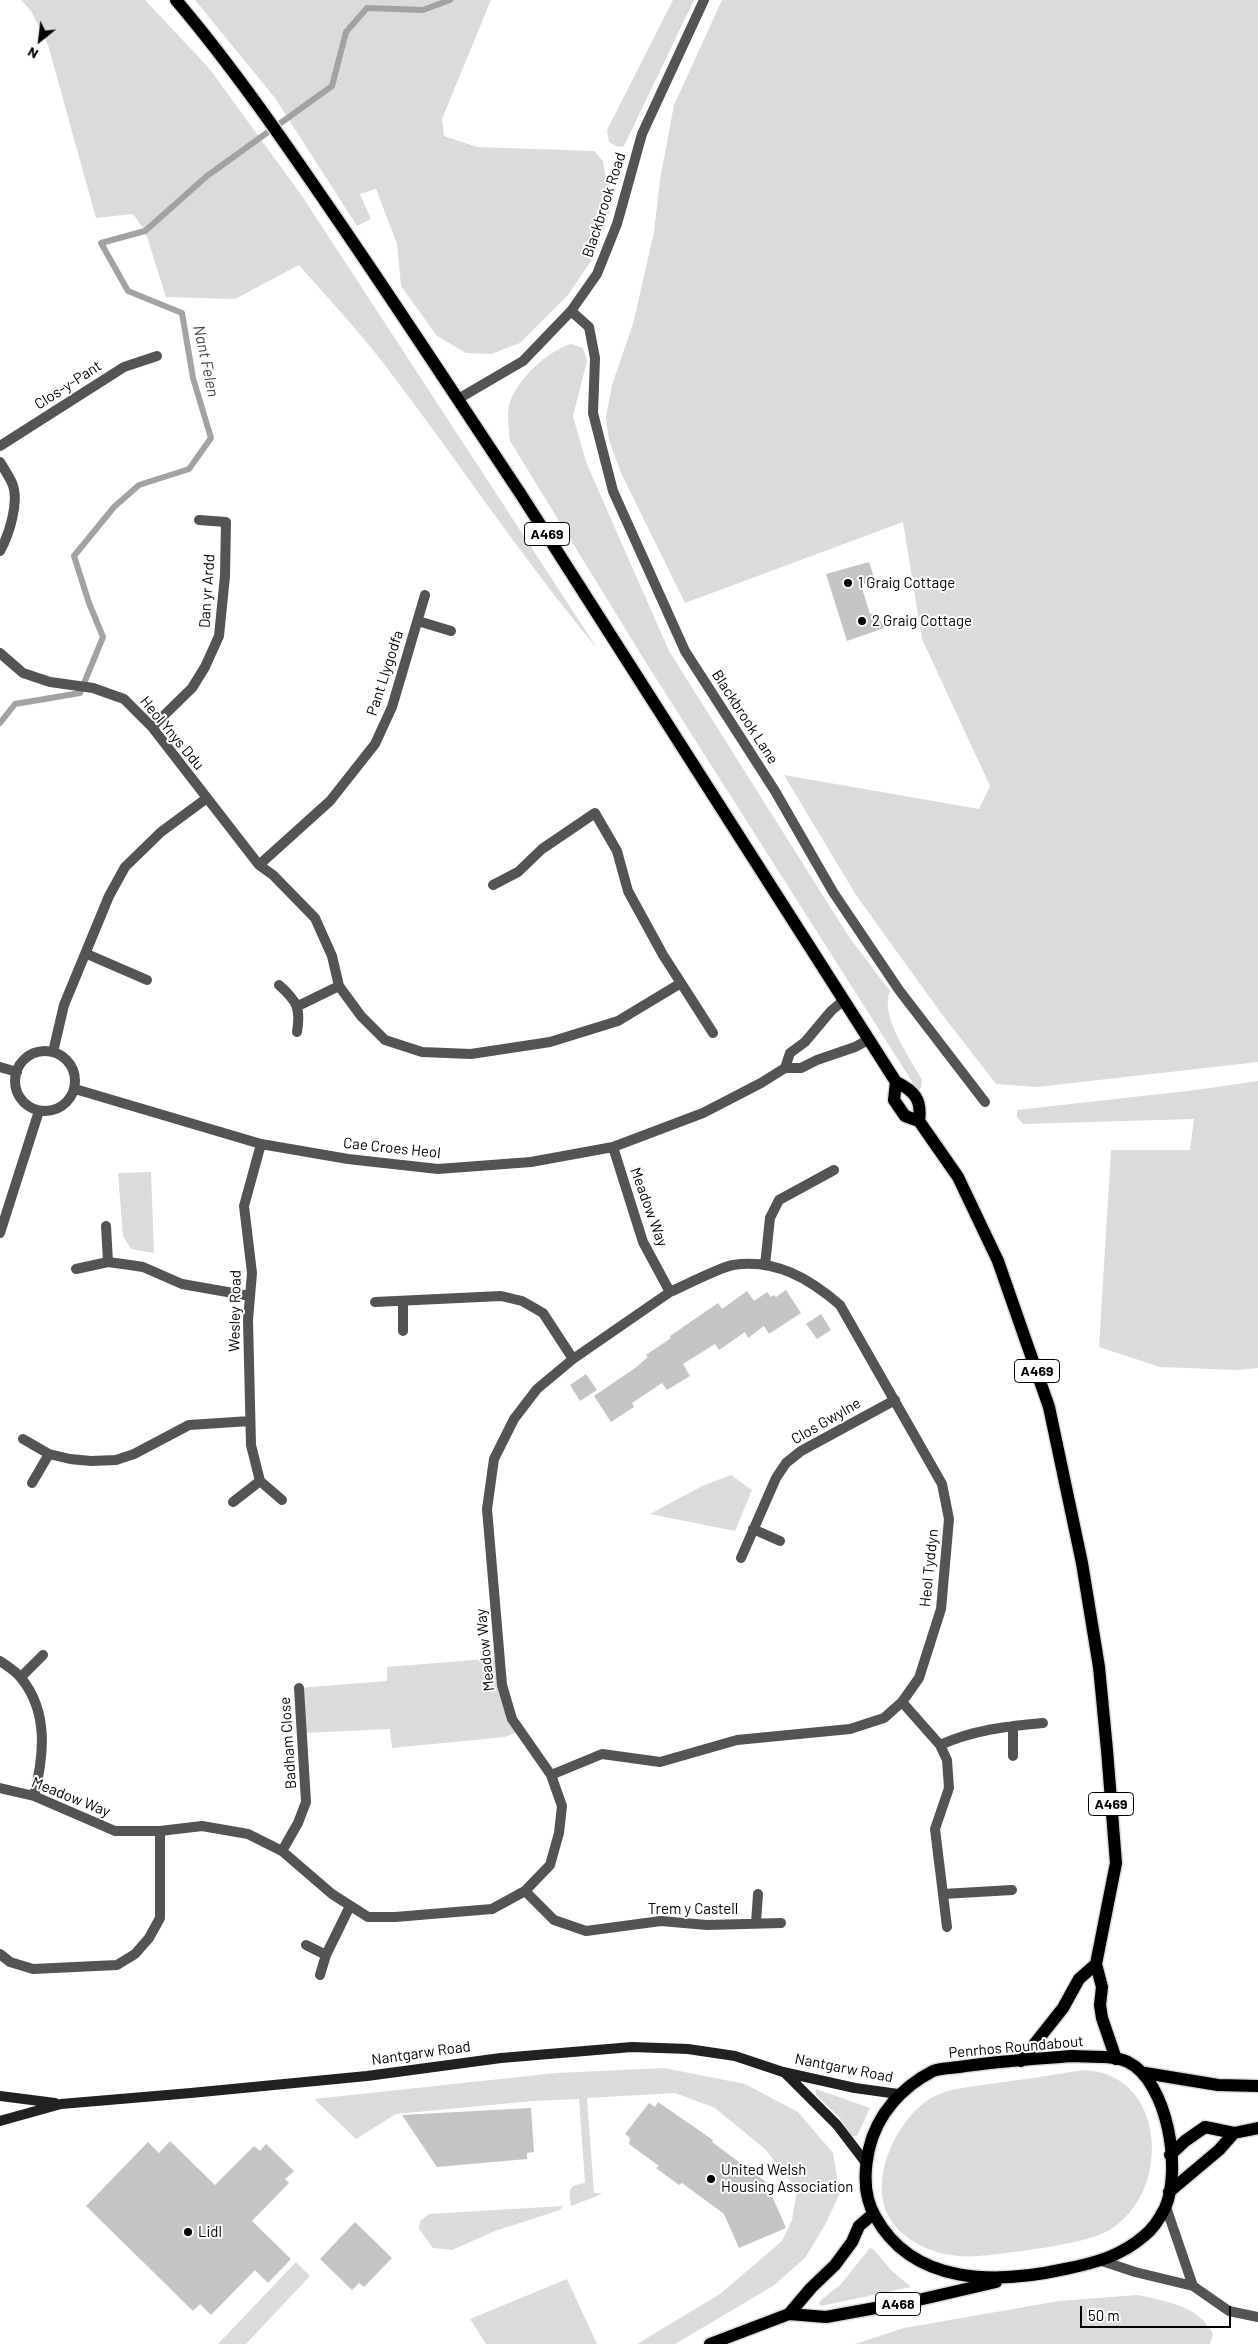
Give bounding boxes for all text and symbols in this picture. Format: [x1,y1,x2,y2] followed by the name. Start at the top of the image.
[15,15,65,65] north arrow
[24,44,41,63] text: N
[579,150,629,260] street label: Blackbrook Road
[189,323,223,399] water label: Nant Felen
[31,357,105,413] street label: Clos-y-Pant
[524,522,570,546] road number: A469
[195,553,219,629] street label: Dan yr Ardd
[858,574,955,592] place label: 1 Graig Cottage
[842,577,854,589] marker: 1 Graig Cottage
[872,612,972,630] place label: 2 Graig Cottage
[856,615,868,627] marker: 2 Graig Cottage
[363,628,407,718] street label: Pant Llygodfa
[708,667,782,767] street label: Blackbrook Lane
[136,693,208,773] street label: Heol Ynys Ddu
[342,1134,442,1162] street label: Cae Croes Heol
[626,1165,672,1249] street label: Meadow Way
[225,1270,245,1352] street label: Wesley Road
[1014,1360,1060,1382] road number: A469
[788,1394,864,1448] street label: Clos Gwylne
[916,1528,942,1608] street label: Heol Tyddyn
[472,1608,498,1692] street label: Meadow Way
[276,1696,300,1790] street label: Badham Close
[29,1773,113,1821] street label: Meadow Way
[1088,1792,1134,1816] road number: A469
[648,1900,738,1918] street label: Trem y Castell
[948,2032,1084,2062] street label: Penrhos Roundabout
[370,2037,472,2069] street label: Nantgarw Road
[793,2050,895,2086] street label: Nantgarw Road
[721,2161,853,2196] place label: United Welsh Housing Association
[705,2173,717,2185] marker: United Welsh Housing Association
[198,2223,222,2241] place label: Lidl
[182,2226,194,2238] marker: Lidl
[876,2292,920,2316] road number: A468
[1083,2296,1234,2328] scale bar
[1088,2306,1120,2324] text: 50 m

